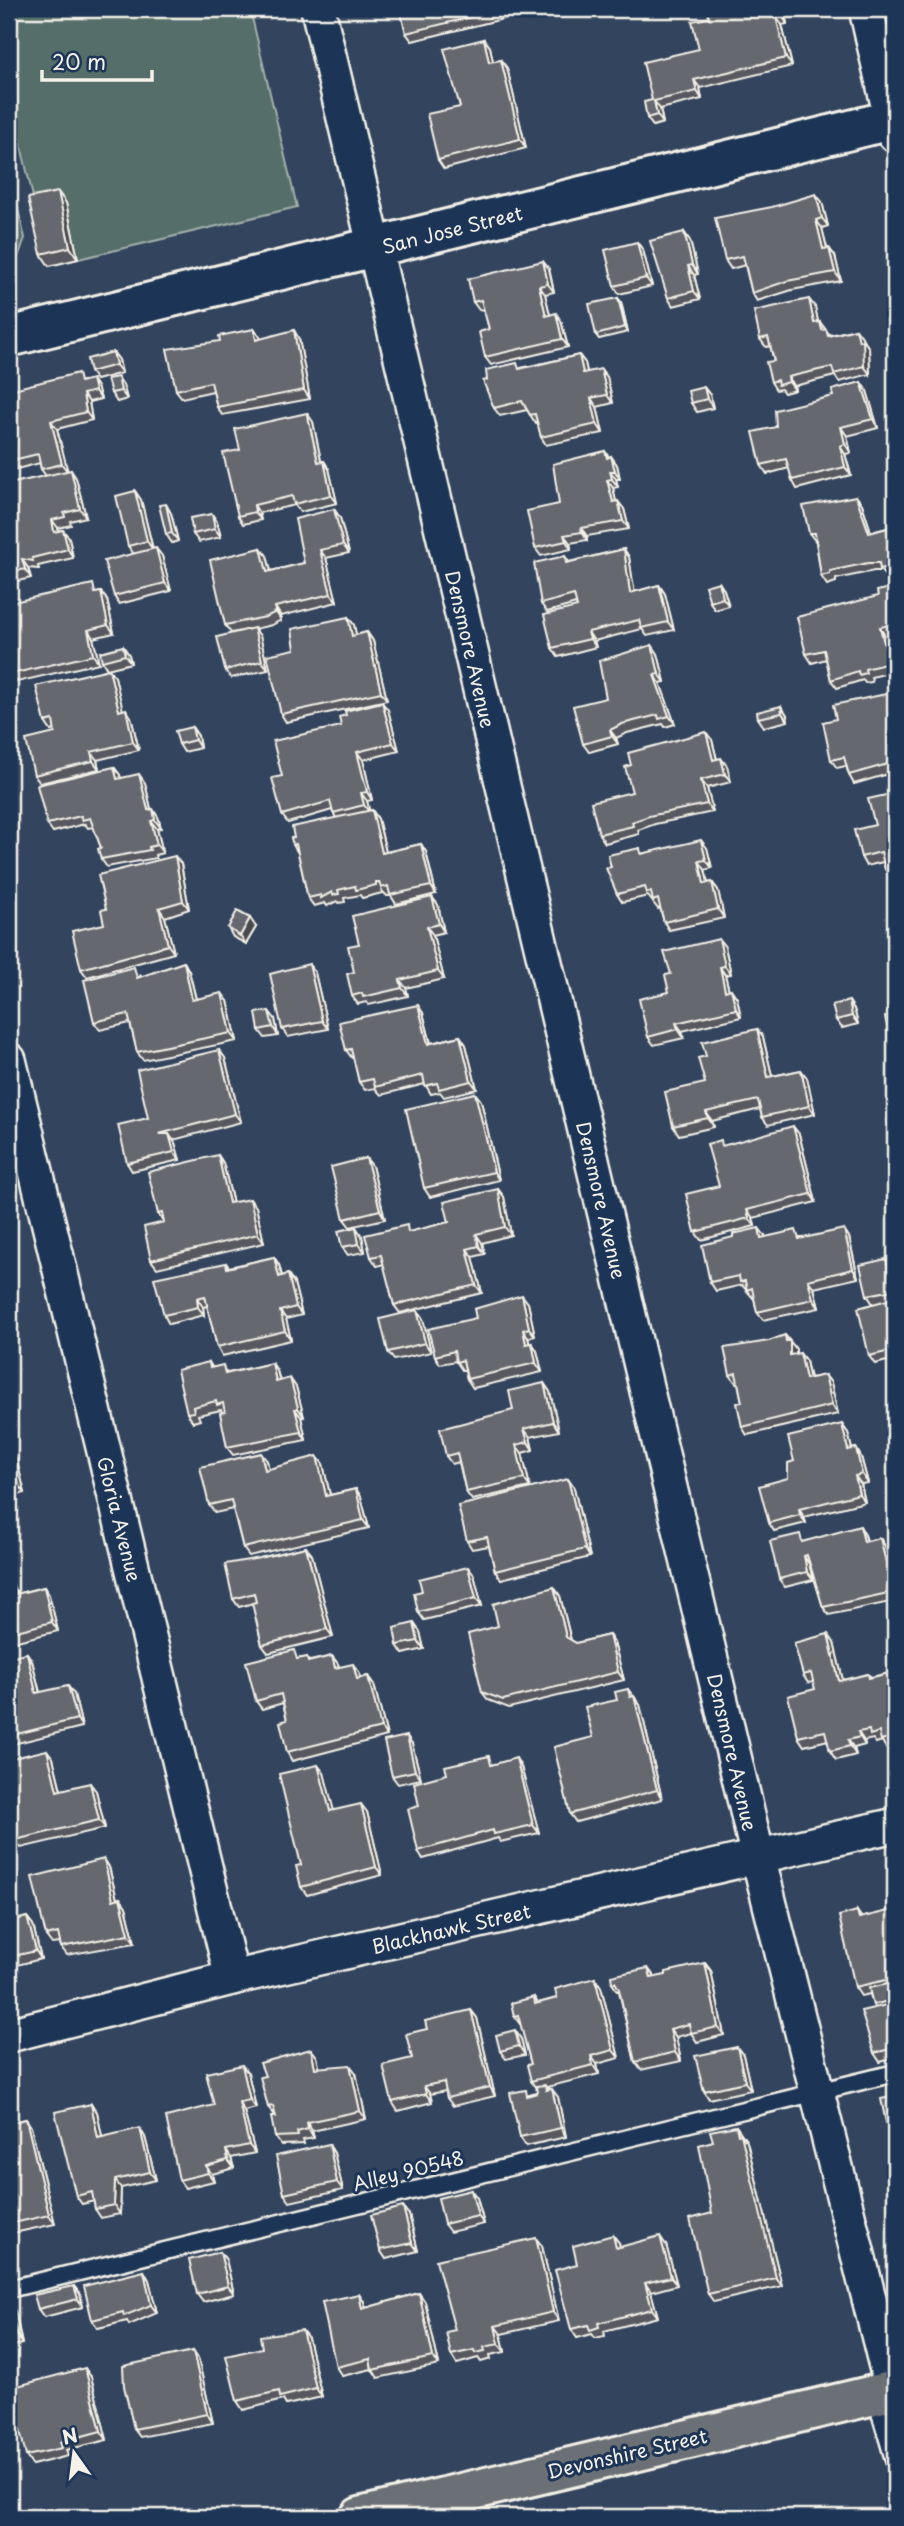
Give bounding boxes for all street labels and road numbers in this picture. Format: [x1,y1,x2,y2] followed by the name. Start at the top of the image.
[379,198,525,260] street label: San Jose Street
[439,568,503,730] street label: Densmore Avenue
[570,1119,634,1281] street label: Densmore Avenue
[91,1453,149,1585] street label: Gloria Avenue
[701,1671,765,1833] street label: Densmore Avenue
[369,1896,533,1960] street label: Blackhawk Street
[350,2143,466,2197] street label: Alley 90548
[544,2421,710,2485] street label: Devonshire Street

